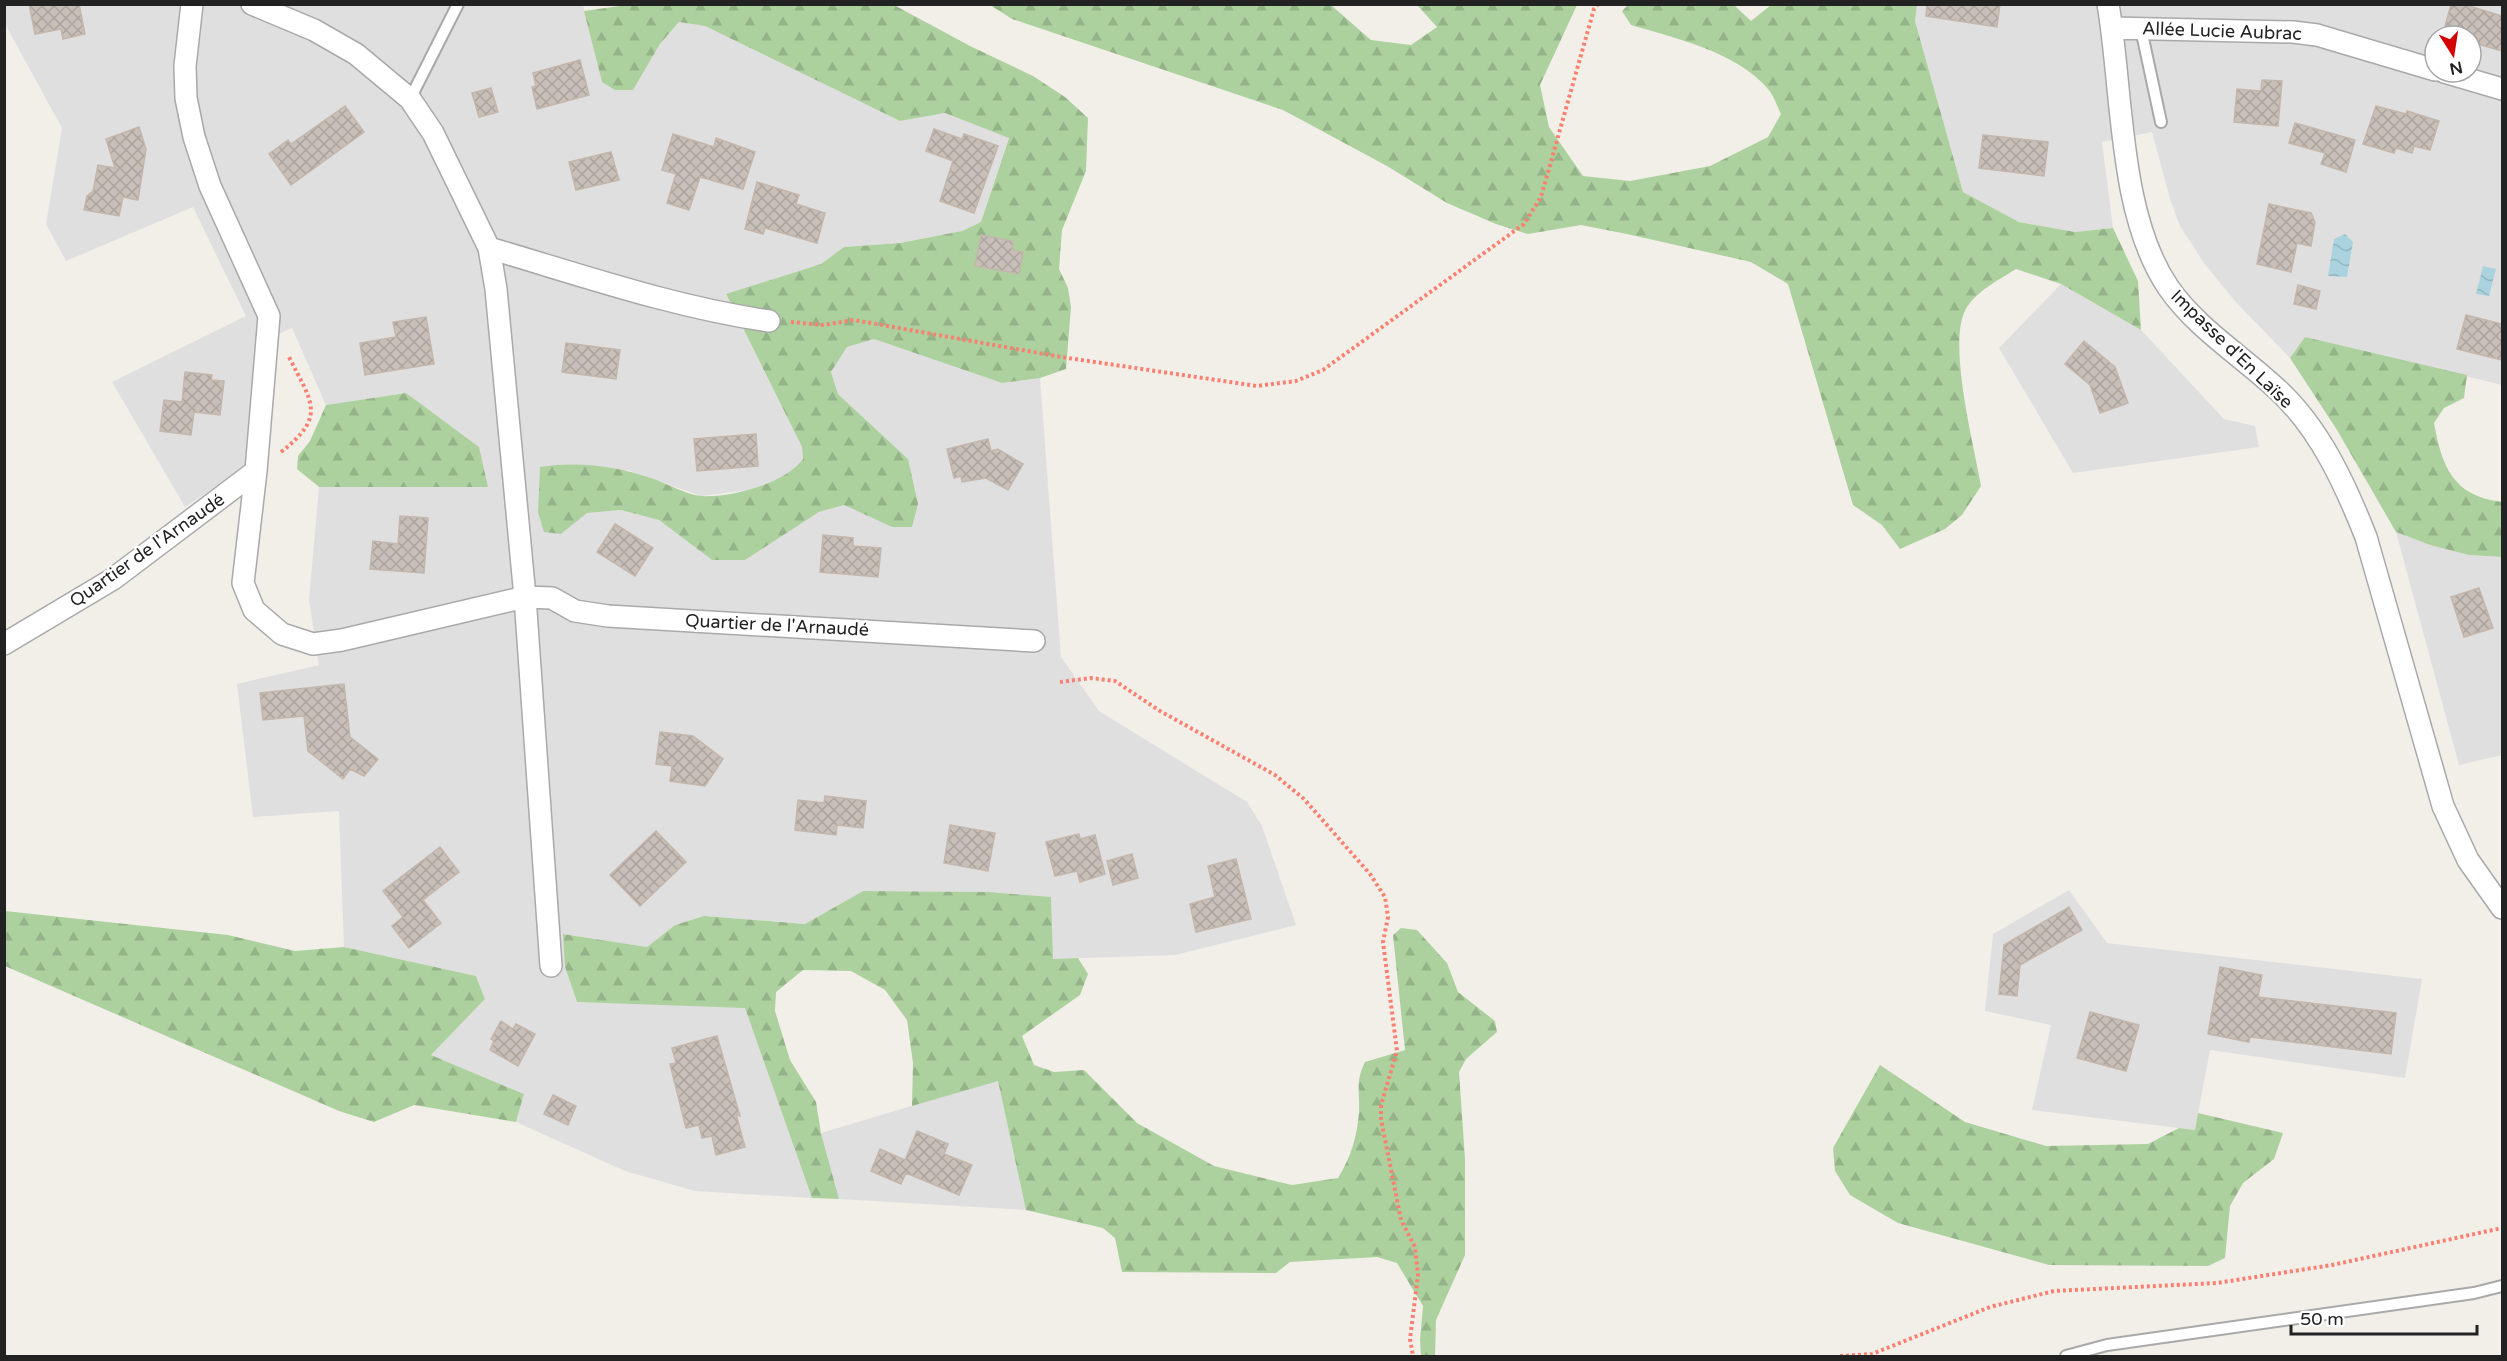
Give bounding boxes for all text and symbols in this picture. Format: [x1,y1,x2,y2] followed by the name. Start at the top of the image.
[2142,17,2302,45] street label: Allée Lucie Aubrac
[2423,24,2483,84] north arrow
[2448,57,2464,79] text: N
[2166,285,2298,413] street label: Impasse d'En Laïse
[65,488,229,612] street label: Quartier de l'Arnaudé
[685,609,869,641] street label: Quartier de l'Arnaudé
[2291,1298,2477,1336] scale bar
[2300,1308,2344,1330] text: 50 m

